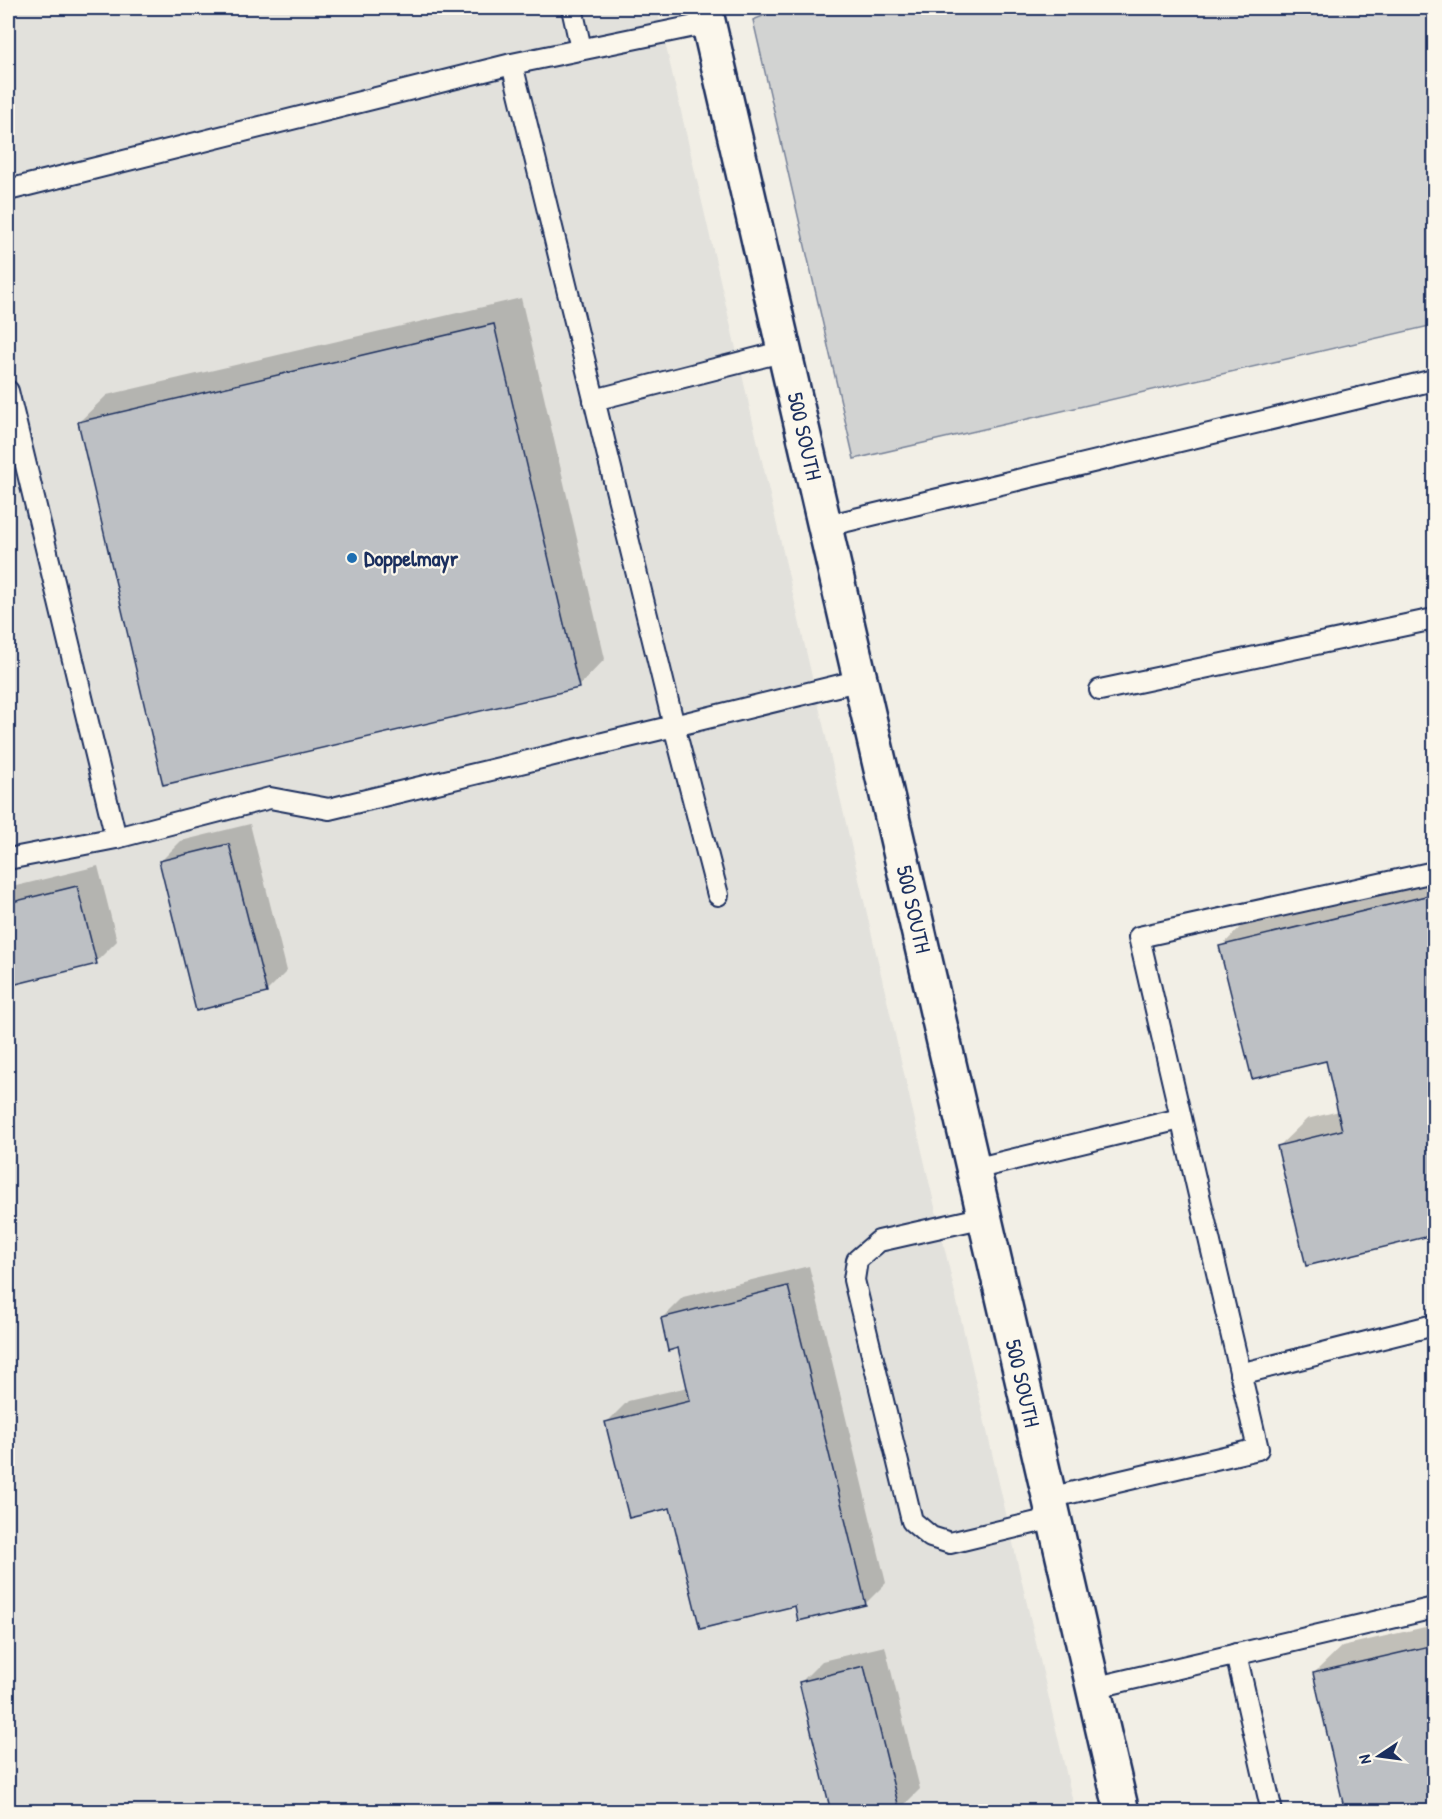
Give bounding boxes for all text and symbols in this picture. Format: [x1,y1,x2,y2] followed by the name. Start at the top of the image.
[780,389,830,483] street label: 500 SOUTH
[364,543,459,574] place label: Doppelmayr
[345,551,359,565] marker: Doppelmayr
[889,862,939,956] street label: 500 SOUTH
[998,1336,1048,1430] street label: 500 SOUTH
[1349,1726,1409,1786] north arrow
[1353,1752,1376,1766] text: N

